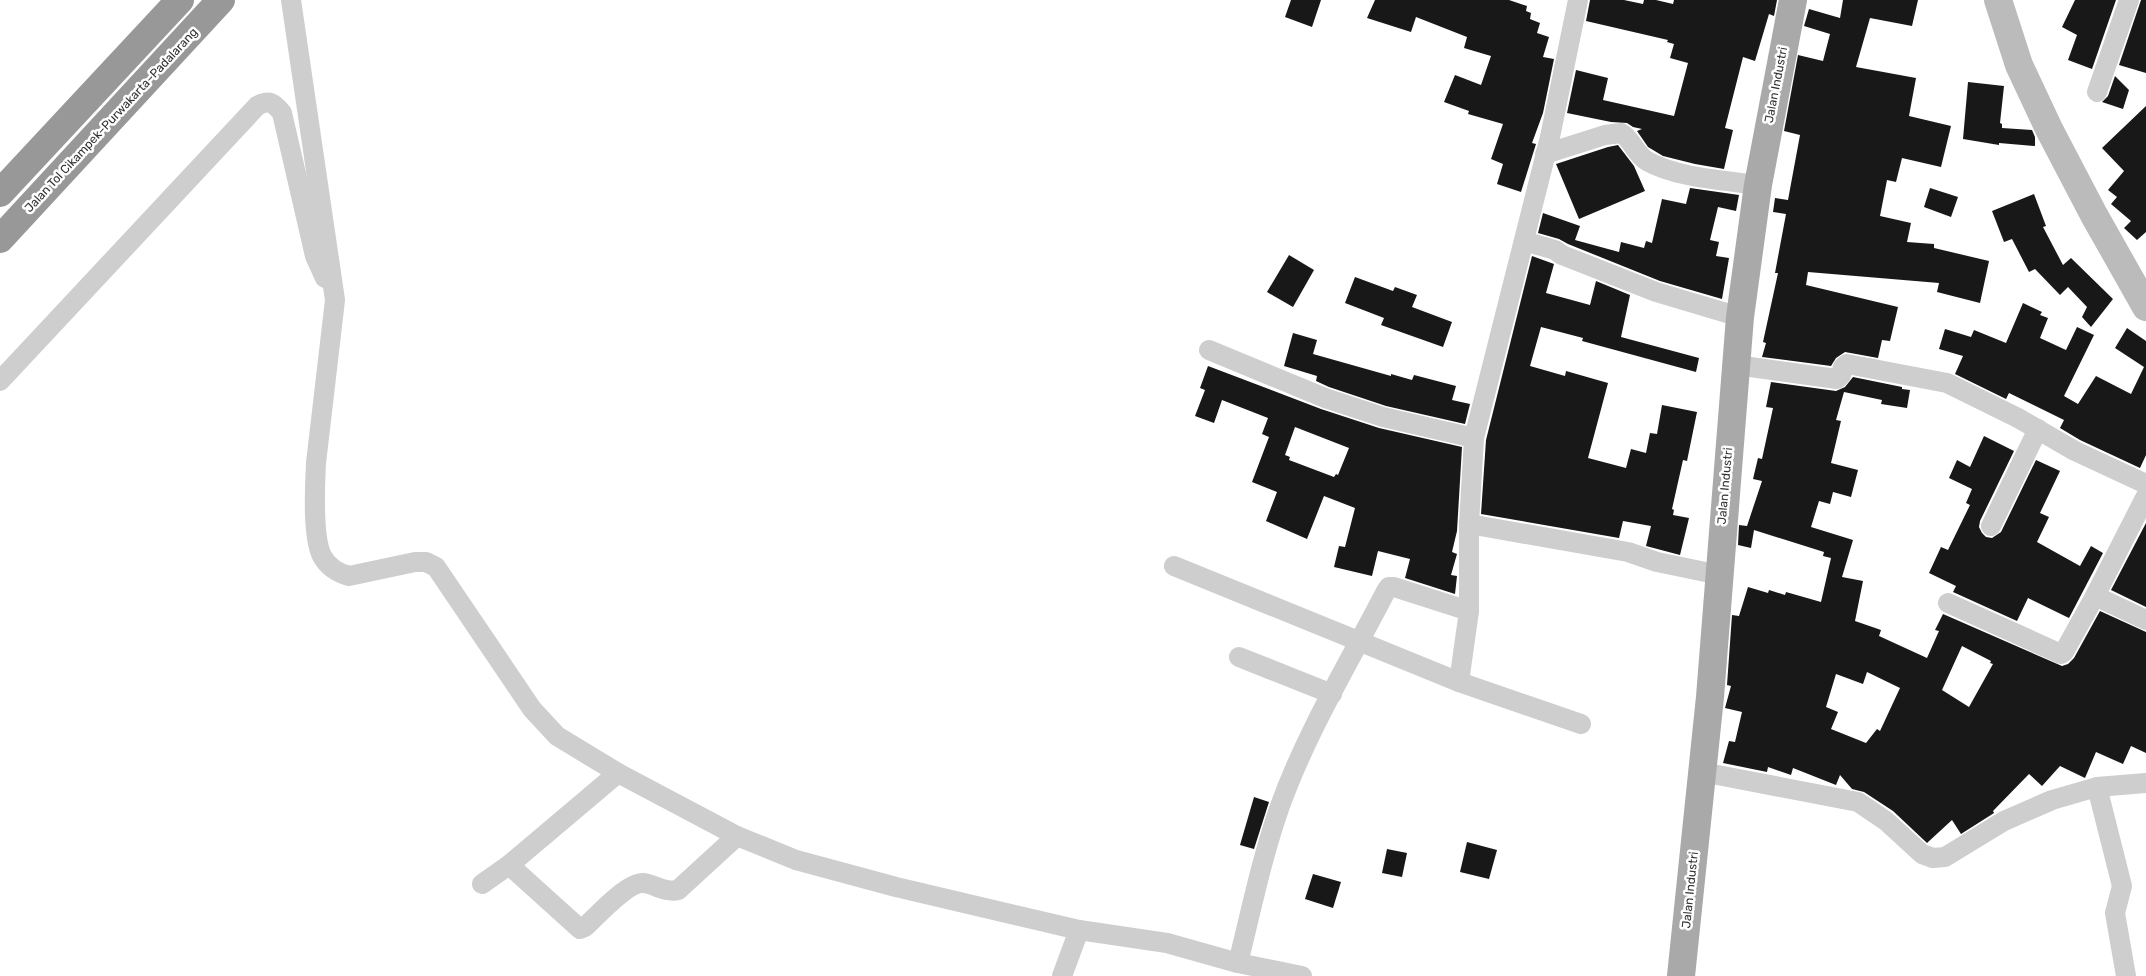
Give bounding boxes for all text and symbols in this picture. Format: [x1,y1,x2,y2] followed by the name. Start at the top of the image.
[22,25,200,215] street label: Jalan Tol Cikampek–Purwakarta–Padalarang
[1762,46,1790,124] street label: Jalan Industri
[1715,447,1735,525] street label: Jalan Industri
[1679,851,1701,929] street label: Jalan Industri

